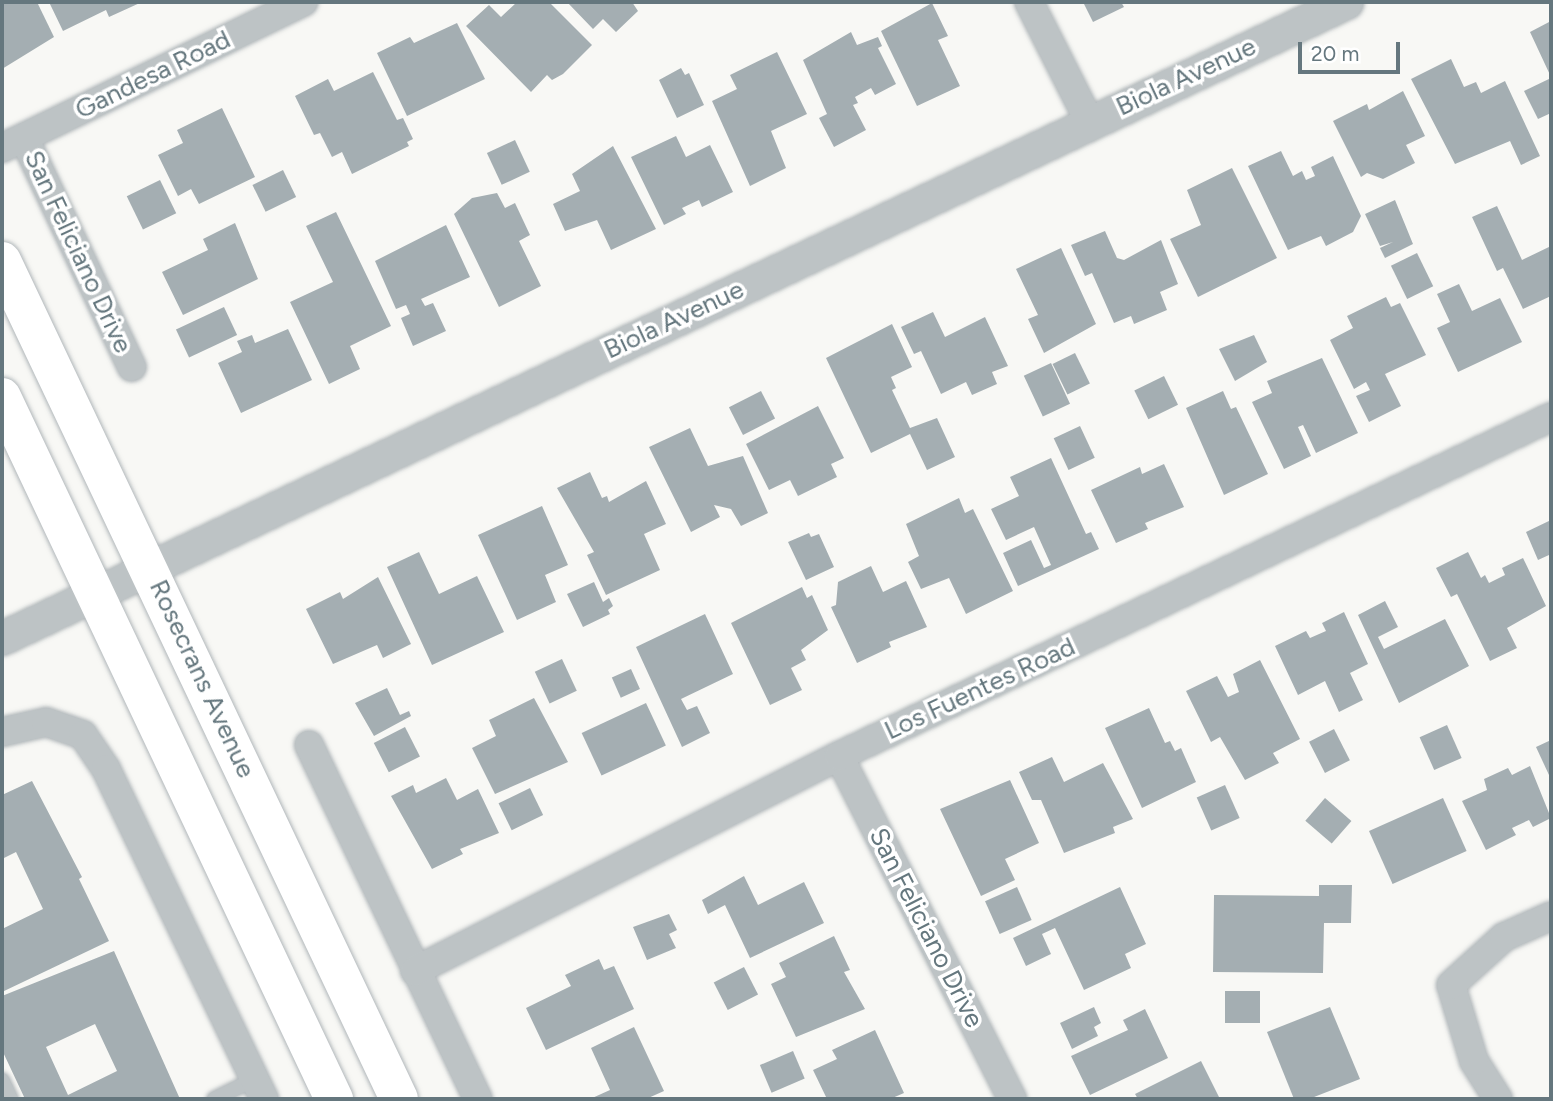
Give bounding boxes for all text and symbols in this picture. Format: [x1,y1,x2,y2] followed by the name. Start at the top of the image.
[70,24,236,126] street label: Gandesa Road
[1301,28,1402,72] scale bar
[1111,31,1261,123] street label: Biola Avenue
[1311,41,1359,66] text: 20 m
[17,146,139,358] street label: San Feliciano Drive
[599,274,749,366] street label: Biola Avenue
[142,575,262,783] street label: Rosecrans Avenue
[880,631,1080,747] street label: Los Fuentes Road
[862,823,990,1033] street label: San Feliciano Drive

